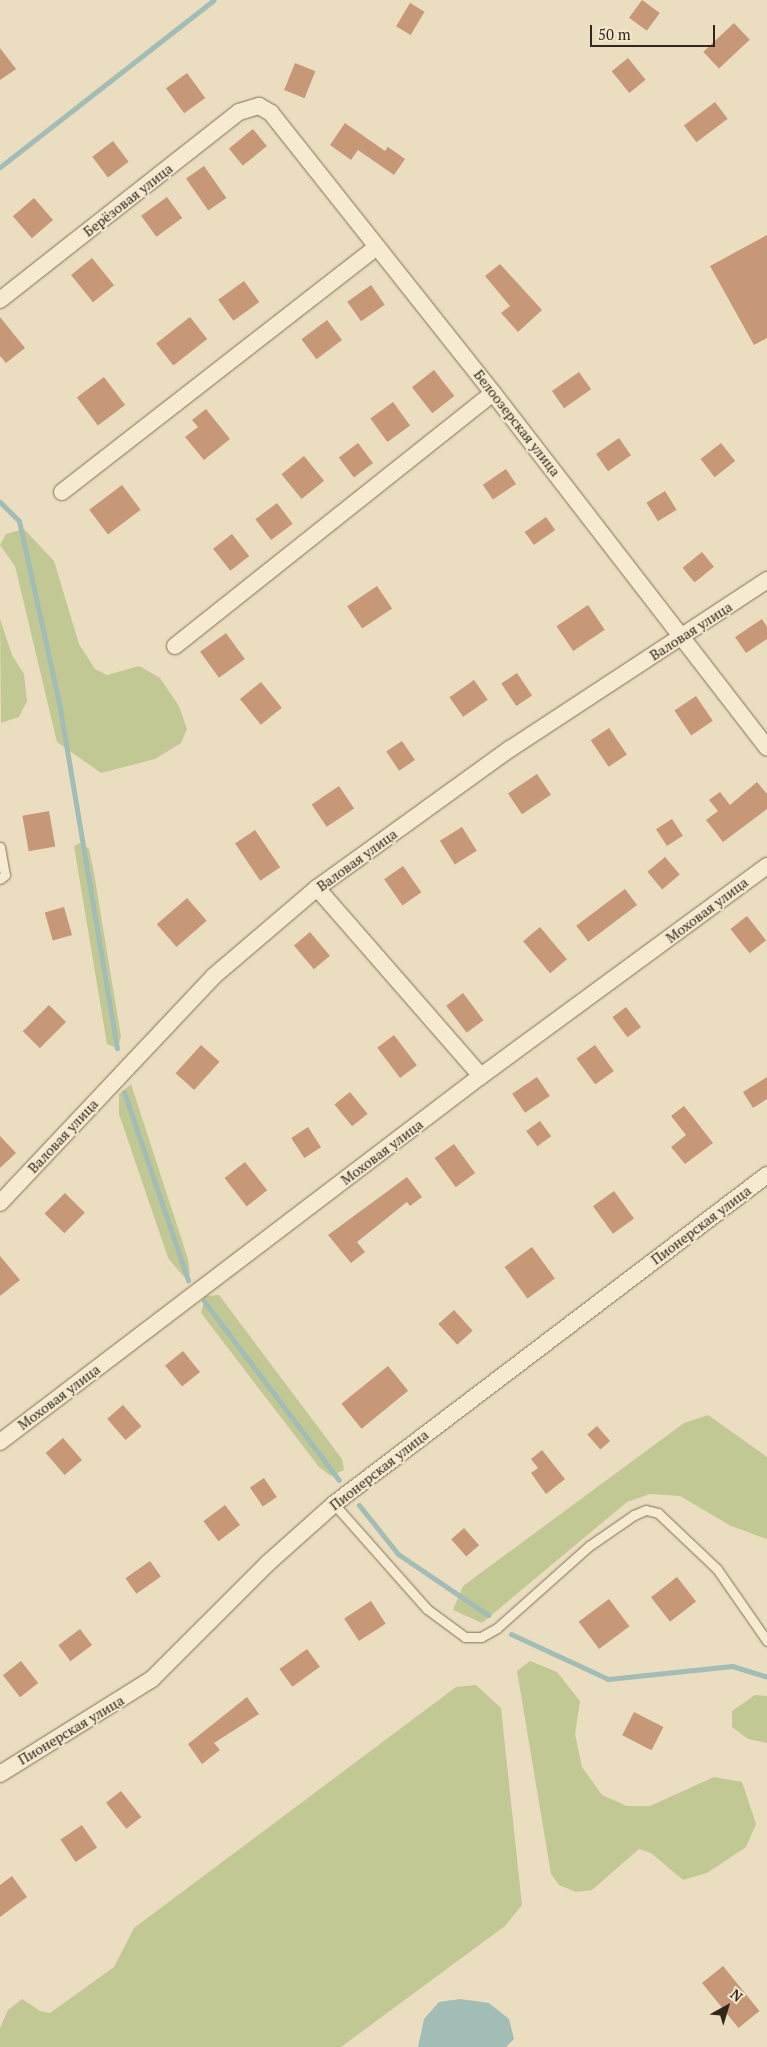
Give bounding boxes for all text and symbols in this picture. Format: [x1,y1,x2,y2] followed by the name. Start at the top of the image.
[592,15,717,47] scale bar
[598,24,631,44] text: 50 m
[80,160,176,240] street label: Берёзовая улица
[470,366,564,480] street label: Белоозерская улица
[647,598,735,664] street label: Валовая улица
[314,825,400,895] street label: Валовая улица
[663,874,751,946] street label: Моховая улица
[24,1096,102,1176] street label: Валовая улица
[338,1116,426,1188] street label: Моховая улица
[648,1182,754,1268] street label: Пионерская улица
[15,1361,103,1433] street label: Моховая улица
[326,1426,432,1514] street label: Пионерская улица
[15,1692,127,1768] street label: Пионерская улица
[702,1982,752,2032] north arrow
[727,1984,747,2006] text: N

